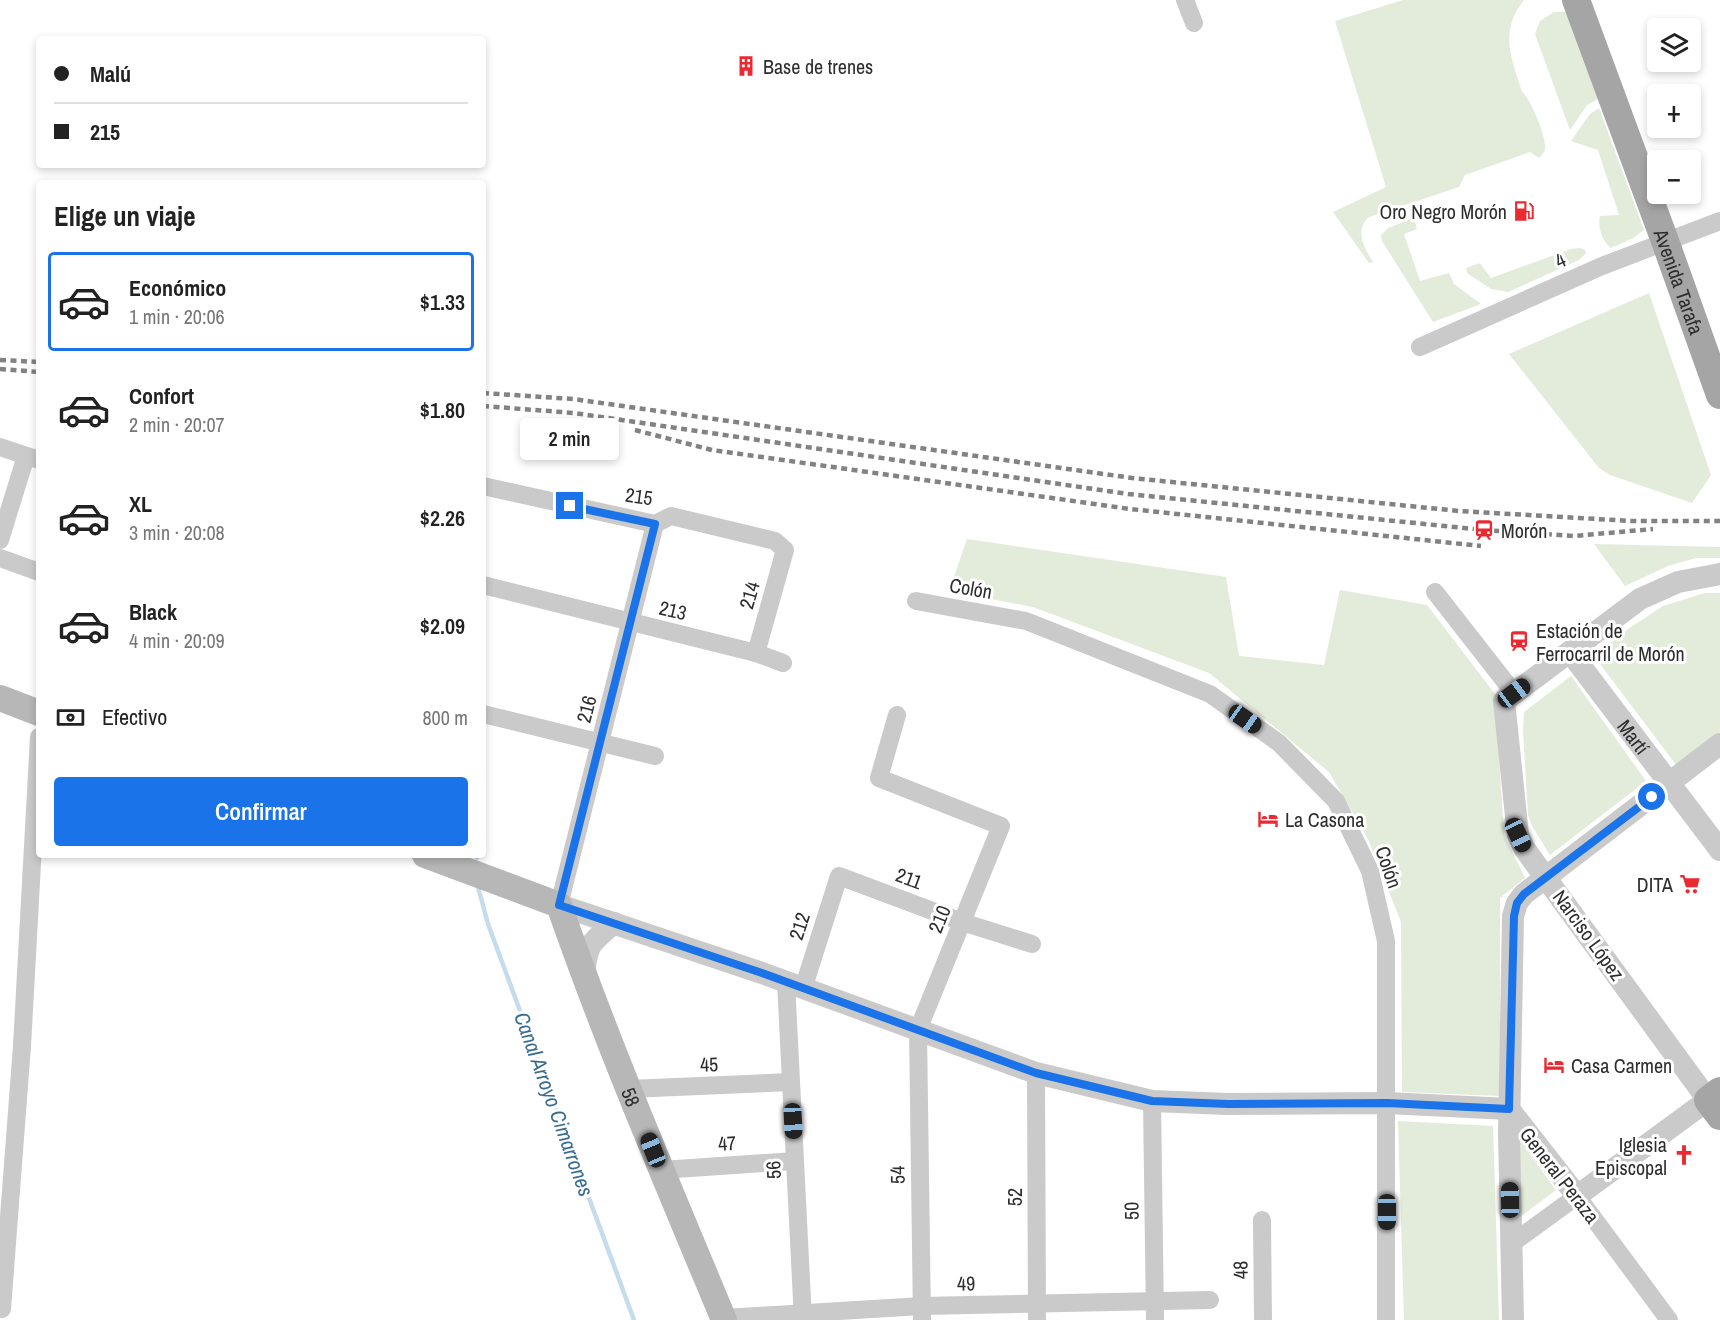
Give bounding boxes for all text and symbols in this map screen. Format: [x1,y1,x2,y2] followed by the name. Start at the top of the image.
[1647,18,1701,204] map controls
[1647,18,1701,72] button: layers
[763,53,873,80] place label: Base de trenes
[734,54,758,78] building icon: Base de trenes
[90,59,131,89] text: Malú
[1647,84,1701,138] button: +
[90,117,120,147] text: 215
[1647,150,1701,204] button: −
[54,198,196,234] text: Elige un viaje
[1379,198,1507,225] place label: Oro Negro Morón
[1512,199,1536,223] fuel station icon: Oro Negro Morón
[1648,224,1711,338] street label: Avenida Tarafa
[1550,246,1570,274] street label: 4
[129,273,226,303] text: Económico
[57,275,111,329] icon: car
[420,287,465,317] text: $1.33
[129,303,225,330] text: 1 min · 20:06
[129,381,194,411] text: Confort
[57,383,111,437] icon: car
[420,395,465,425] text: $1.80
[129,411,225,438] text: 2 min · 20:07
[520,419,620,461] callout: 2 min
[548,425,591,452] text: 2 min
[624,481,654,511] street label: 215
[129,489,152,519] text: XL
[57,491,111,545] icon: car
[556,492,583,519] route end
[420,503,465,533] text: $2.26
[1501,517,1547,544] place label: Morón
[1472,518,1496,542] station icon: Morón
[129,519,225,546] text: 3 min · 20:08
[948,571,994,605] street label: Colón
[732,578,766,612] street label: 214
[657,594,689,626] street label: 213
[129,597,177,627] text: Black
[57,599,111,653] icon: car
[420,611,465,641] text: $2.09
[1536,617,1685,667] place label: Estación de Ferrocarril de Morón
[129,627,225,654] text: 4 min · 20:09
[1507,629,1531,653] station icon: Estación de Ferrocarril de Morón
[1494,675,1534,711] car
[570,692,602,726] street label: 216
[54,701,87,734] icon: cash
[1225,701,1265,737] car
[102,702,167,732] text: Efectivo
[422,704,468,731] text: 800 m
[1612,713,1656,760] street label: Martí
[54,777,468,846] button: Confirmar
[1638,783,1665,810] route start
[1285,806,1364,833] place label: La Casona
[1256,807,1280,831] hotel icon: La Casona
[1502,815,1534,855] car
[1369,842,1409,892] street label: Colón
[892,861,926,895] street label: 211
[1637,871,1673,898] place label: DITA
[1678,872,1702,896] supermarket icon: DITA
[1547,884,1631,986] street label: Narciso López
[921,901,957,937] street label: 210
[782,909,816,943] street label: 212
[507,1008,601,1201] water label: Canal Arroyo Cimarrones
[699,1050,719,1078] street label: 45
[1571,1052,1672,1079] place label: Casa Carmen
[1542,1053,1566,1077] hotel icon: Casa Carmen
[616,1083,647,1110] street label: 58
[783,1103,803,1139] car
[1514,1121,1606,1229] street label: General Peraza
[717,1129,737,1157] street label: 47
[638,1130,668,1170] car
[1595,1131,1667,1181] place label: Iglesia Episcopal
[1672,1143,1696,1167] church icon: Iglesia Episcopal
[759,1160,787,1180] street label: 56
[883,1166,911,1184] street label: 54
[1501,1182,1519,1218] car
[1001,1188,1028,1206] street label: 52
[1378,1194,1396,1230] car
[1117,1202,1145,1220] street label: 50
[1226,1261,1254,1279] street label: 48
[957,1269,975,1297] street label: 49

